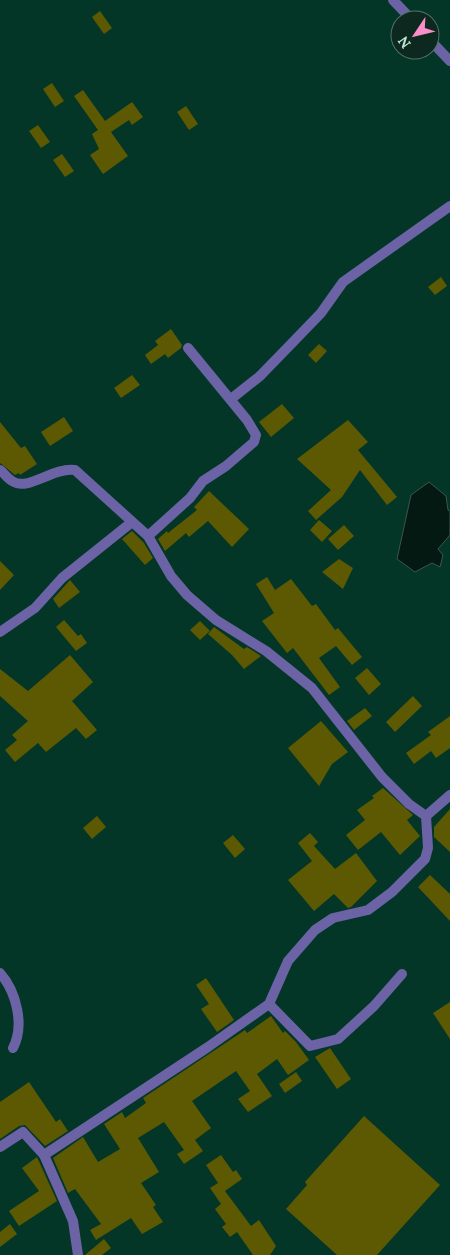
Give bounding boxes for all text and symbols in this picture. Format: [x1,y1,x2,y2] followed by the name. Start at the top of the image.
[390,10,440,60] north arrow
[394,33,415,52] text: N

